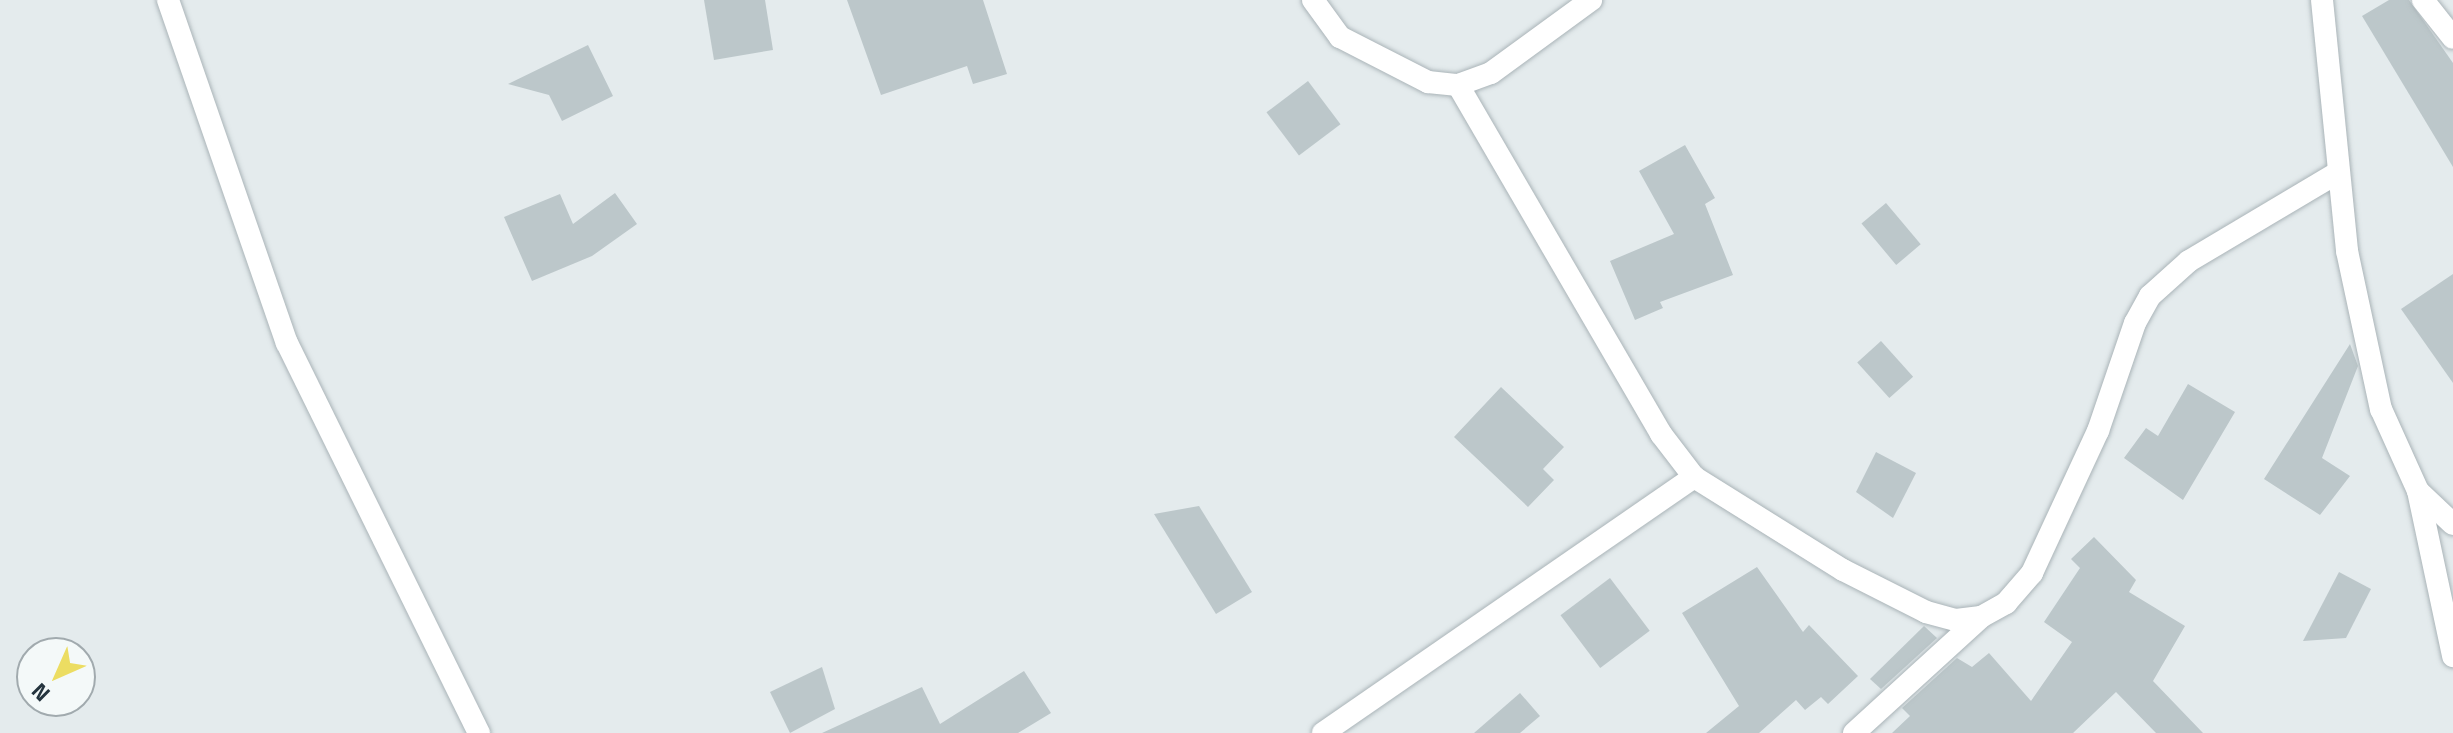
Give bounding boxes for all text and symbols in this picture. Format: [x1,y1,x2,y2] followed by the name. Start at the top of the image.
[16,637,96,717] north arrow
[23,675,58,710] text: N

